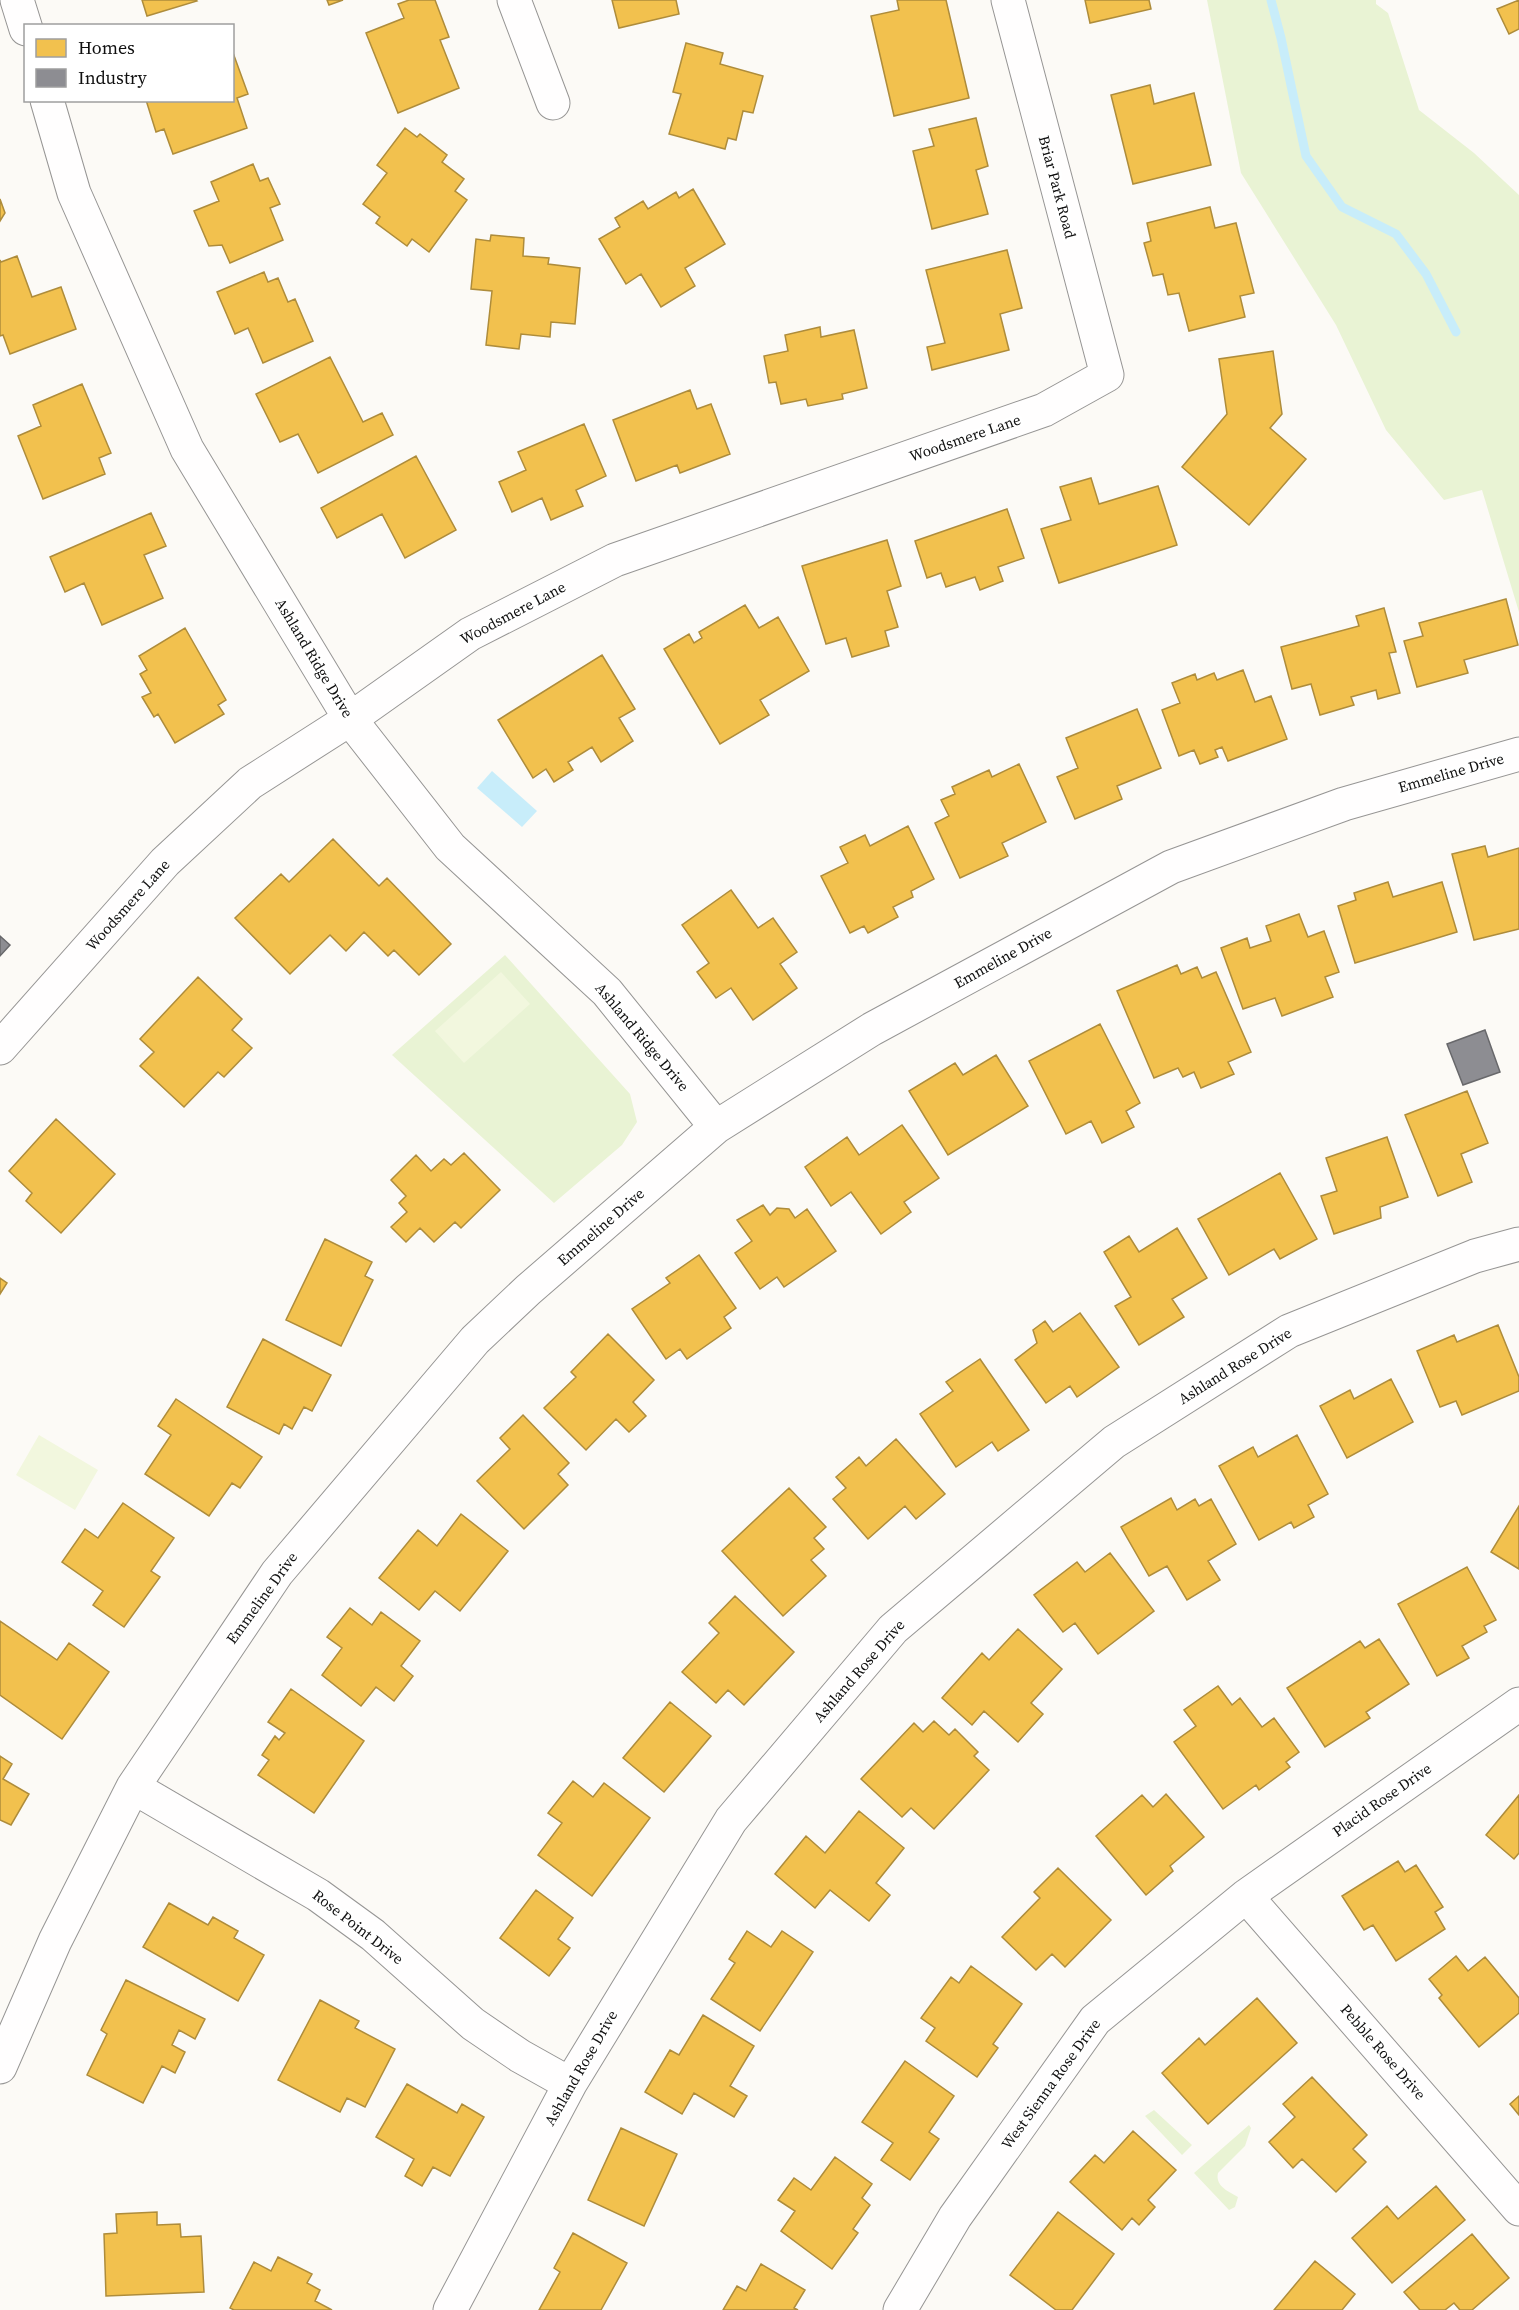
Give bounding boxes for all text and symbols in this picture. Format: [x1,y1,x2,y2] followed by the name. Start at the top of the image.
[24,24,234,102] legend
[78,35,135,60] text: Homes
[78,65,148,90] text: Industry
[1034,133,1081,241] street label: Briar Park Road
[906,409,1024,466] street label: Woodsmere Lane
[456,576,569,649] street label: Woodsmere Lane
[270,594,359,722] street label: Ashland Ridge Drive
[1396,747,1506,798] street label: Emmeline Drive
[81,854,175,955] street label: Woodsmere Lane
[950,922,1056,993] street label: Emmeline Drive
[591,978,694,1096] street label: Ashland Ridge Drive
[553,1183,649,1270] street label: Emmeline Drive
[1174,1322,1296,1409] street label: Ashland Rose Drive
[221,1547,302,1648] street label: Emmeline Drive
[808,1614,909,1727] street label: Ashland Rose Drive
[1328,1757,1436,1842] street label: Placid Rose Drive
[308,1884,409,1969] street label: Rose Point Drive
[1336,1999,1431,2104] street label: Pebble Rose Drive
[539,2006,622,2129] street label: Ashland Rose Drive
[996,2014,1105,2153] street label: West Sienna Rose Drive

